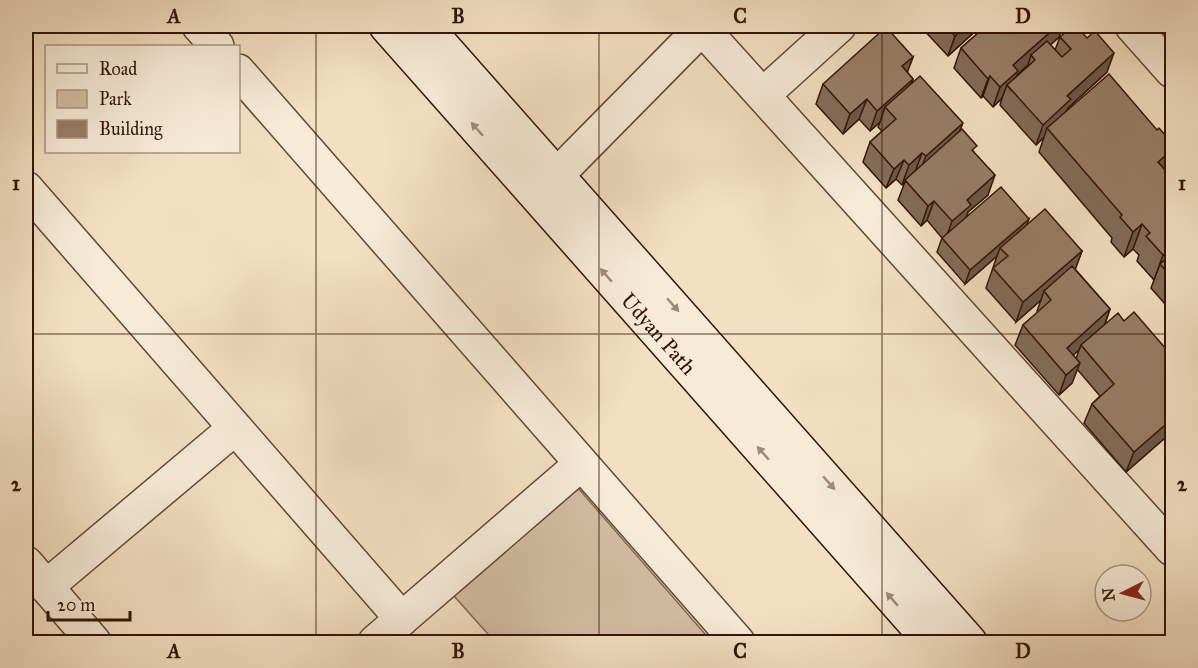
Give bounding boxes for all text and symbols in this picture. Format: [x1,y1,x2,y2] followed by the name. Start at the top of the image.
[165,4,181,28] text: A
[451,4,465,28] text: B
[733,4,747,28] text: C
[1015,4,1031,28] text: D
[45,45,240,153] legend
[99,58,137,80] text: Road
[99,88,132,110] text: Park
[99,118,163,141] text: Building
[471,122,484,137] one-way arrow
[12,171,20,195] text: 1
[1178,171,1186,195] text: 1
[600,268,613,283] one-way arrow
[615,288,702,380] street label: Udyan Path
[666,298,679,313] one-way arrow
[756,445,770,460] one-way arrow
[11,472,22,496] text: 2
[1177,472,1188,496] text: 2
[822,475,835,490] one-way arrow
[1093,563,1153,623] north arrow
[48,584,130,622] scale bar
[1098,586,1119,602] text: N
[886,592,899,607] one-way arrow
[57,594,95,616] text: 20 m
[165,639,181,663] text: A
[451,639,465,663] text: B
[733,639,747,663] text: C
[1015,639,1031,663] text: D

